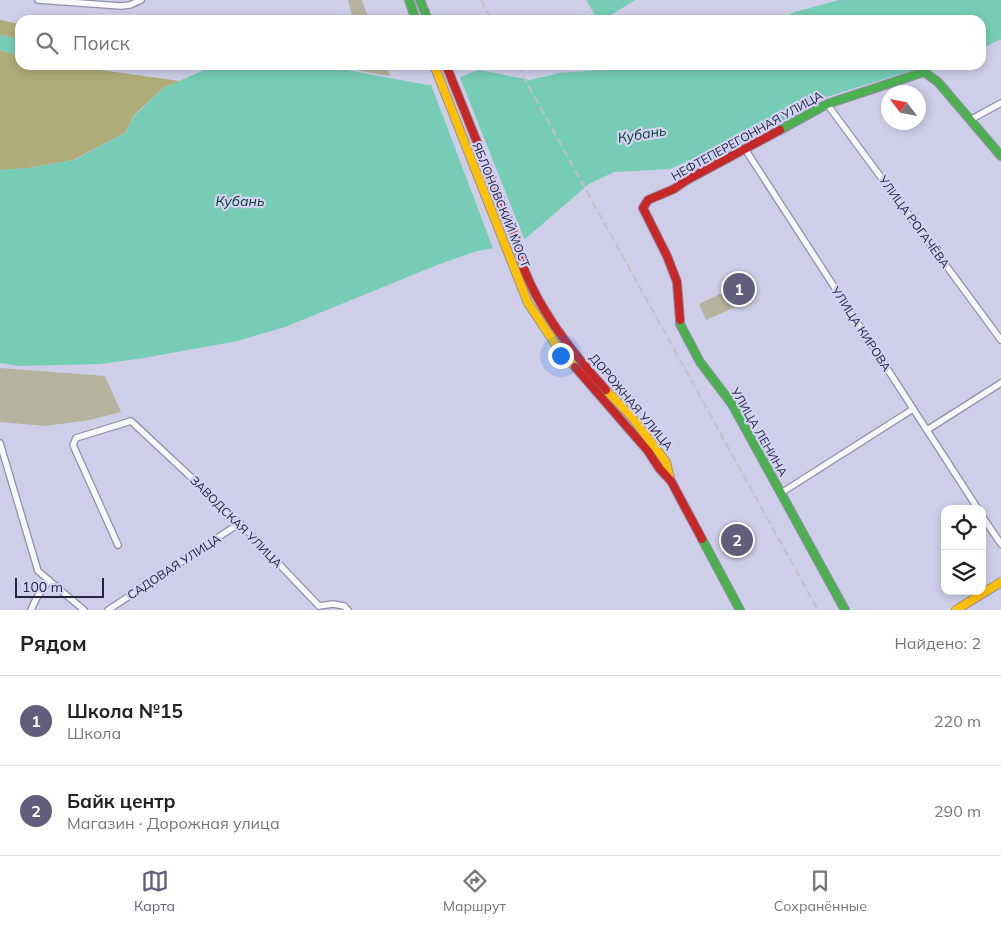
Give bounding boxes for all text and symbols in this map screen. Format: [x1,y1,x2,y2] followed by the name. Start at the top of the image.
[15,15,986,70] search box
[33,29,61,57] icon: search
[73,31,130,55] text: Поиск
[881,85,926,130] north arrow
[668,87,825,184] street label: НЕФТЕПЕРЕГОННАЯ УЛИЦА
[616,121,668,147] water label: Кубань
[470,140,534,270] street label: ЯБЛОНОВСКИЙ МОСТ
[875,172,953,271] street label: УЛИЦА РОГАЧЁВА
[215,192,265,210] water label: Кубань
[723,270,755,308] pin: 1
[828,283,895,374] street label: УЛИЦА КИРОВА
[548,343,574,369] your location
[587,350,676,453] street label: ДОРОЖНАЯ УЛИЦА
[727,384,791,479] street label: УЛИЦА ЛЕНИНА
[187,473,286,571] street label: ЗАВОДСКАЯ УЛИЦА
[941,505,986,595] map controls
[941,505,986,550] button: locate
[721,521,753,559] pin: 2
[124,531,223,602] street label: САДОВАЯ УЛИЦА
[941,550,986,595] button: layers
[15,575,104,598] scale bar
[22,578,63,596] text: 100 m
[20,630,87,656] text: Рядом
[895,633,981,653] text: Найдено: 2
[67,699,183,723] text: Школа №15
[31,711,41,731] text: 1
[934,711,981,731] text: 220 m
[67,723,121,743] text: Школа
[67,789,176,813] text: Байк центр
[31,801,41,821] text: 2
[934,801,981,821] text: 290 m
[67,813,280,833] text: Магазин · Дорожная улица
[134,867,175,915] tab: Карта
[443,867,506,915] tab: Маршрут
[774,867,867,915] tab: Сохранённые

